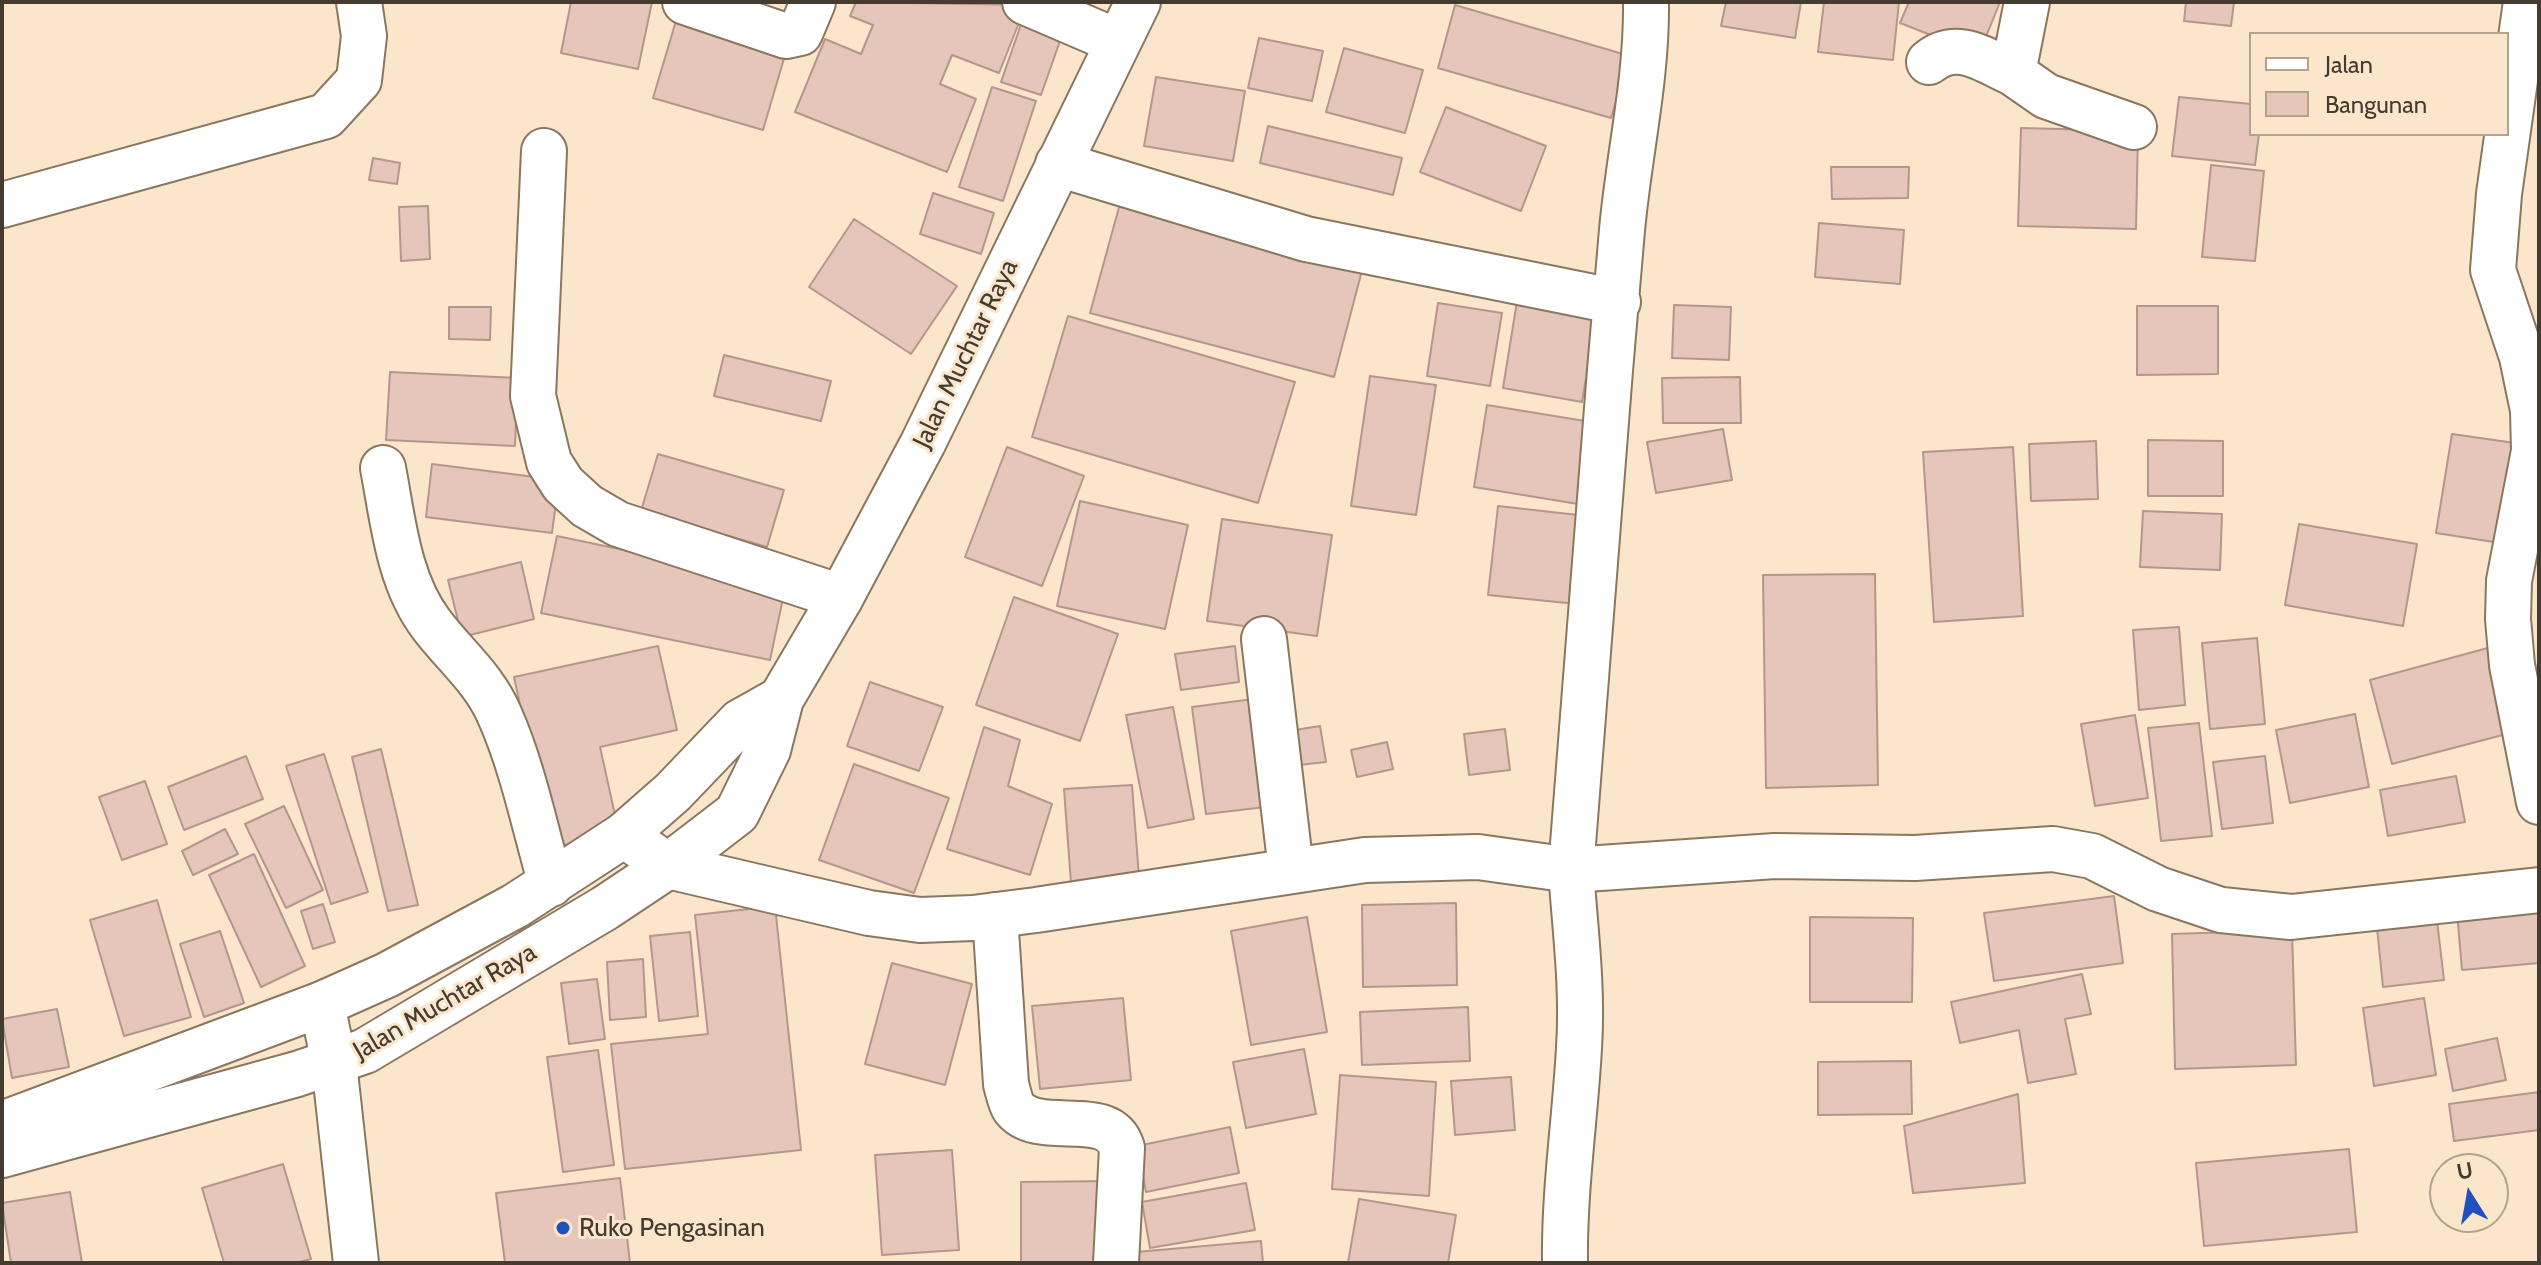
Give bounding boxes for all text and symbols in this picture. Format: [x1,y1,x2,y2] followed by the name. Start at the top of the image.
[2249,32,2509,136] legend
[2325,50,2373,79] text: Jalan
[2325,90,2427,119] text: Bangunan
[907,254,1025,454] street label: Jalan Muchtar Raya
[348,937,542,1067] street label: Jalan Muchtar Raya
[2429,1153,2509,1233] north arrow
[2454,1156,2475,1186] text: U
[579,1212,765,1244] place label: Ruko Pengasinan
[554,1219,572,1237] marker: Ruko Pengasinan

